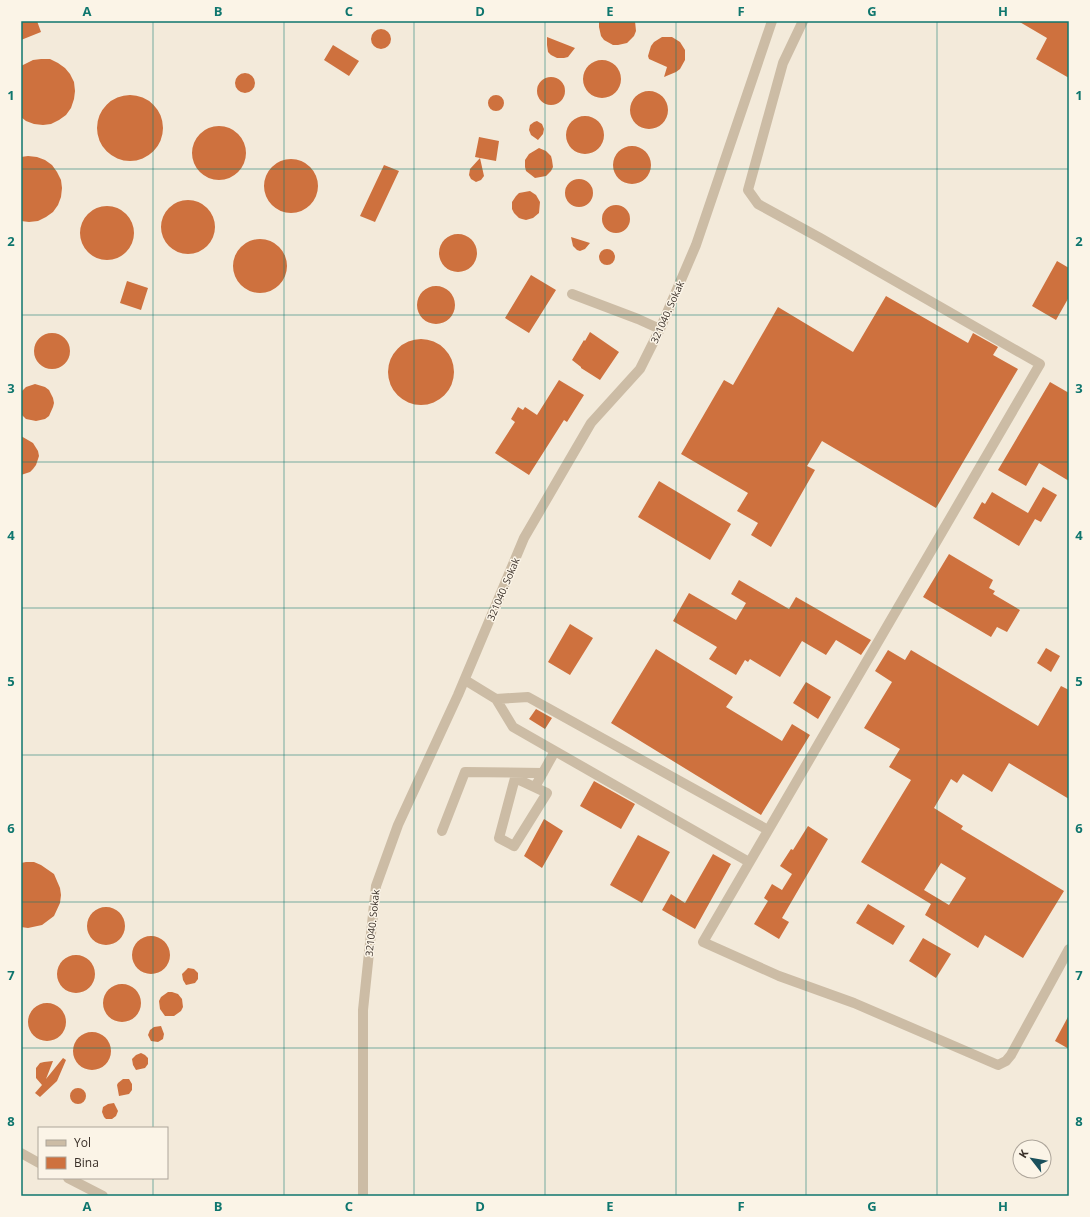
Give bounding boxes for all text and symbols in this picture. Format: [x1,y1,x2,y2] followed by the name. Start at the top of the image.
[83,2,92,20] text: A
[214,2,223,20] text: B
[345,2,353,20] text: C
[475,2,485,20] text: D
[606,2,614,20] text: E
[737,2,745,20] text: F
[867,2,877,20] text: G
[998,2,1008,20] text: H
[7,86,15,104] text: 1
[1075,86,1083,104] text: 1
[7,232,15,250] text: 2
[1075,232,1083,250] text: 2
[647,278,687,346] street label: 321040. Sokak
[7,379,15,397] text: 3
[1075,379,1083,397] text: 3
[7,526,15,544] text: 4
[1075,526,1083,544] text: 4
[483,555,523,623] street label: 321040. Sokak
[7,672,15,690] text: 5
[1075,672,1083,690] text: 5
[7,819,15,837] text: 6
[1075,819,1083,837] text: 6
[362,888,383,957] street label: 321040. Sokak
[7,966,15,984] text: 7
[1075,966,1083,984] text: 7
[7,1112,15,1130] text: 8
[1075,1112,1083,1130] text: 8
[38,1127,168,1179] legend
[74,1134,91,1151] text: Yol
[1012,1139,1052,1179] north arrow
[1015,1146,1032,1161] text: K
[74,1154,99,1171] text: Bina
[83,1197,92,1215] text: A
[214,1197,223,1215] text: B
[345,1197,353,1215] text: C
[475,1197,485,1215] text: D
[606,1197,614,1215] text: E
[737,1197,745,1215] text: F
[867,1197,877,1215] text: G
[998,1197,1008,1215] text: H

